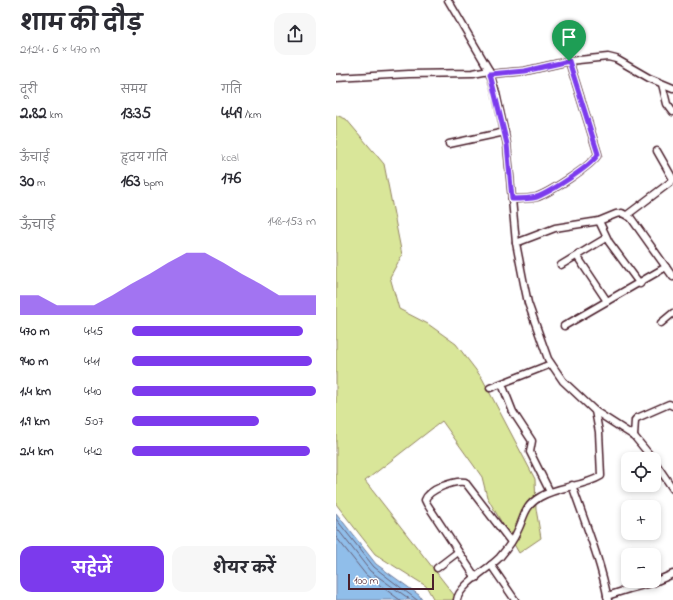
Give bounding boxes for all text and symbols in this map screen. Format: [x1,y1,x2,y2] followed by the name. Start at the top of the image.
[20,9,142,41] text: शाम की दौड़
[274,13,316,55] button: share
[552,20,586,61] pin
[558,26,580,48] icon: arrive
[20,40,100,59] text: 21:24 · 6 × 470 m
[20,82,37,98] text: दूरी
[121,82,147,98] text: समय
[221,82,241,98] text: गति
[20,101,47,126] text: 2.82
[121,101,151,126] text: 13:35
[221,101,242,126] text: 4:49
[47,107,63,123] text: km
[242,107,261,123] text: /km
[20,150,50,166] text: ऊँचाई
[121,150,167,166] text: हृदय गति
[221,150,239,166] text: kcal
[221,166,241,191] text: 176
[20,169,34,194] text: 30
[121,169,141,194] text: 163
[34,175,46,191] text: m
[141,175,164,191] text: bpm
[268,212,316,231] text: 148–153 m
[20,216,55,235] text: ऊँचाई
[20,322,50,341] text: 470 m
[84,322,103,341] text: 4:45
[20,352,48,371] text: 940 m
[84,352,100,371] text: 4:41
[20,382,51,401] text: 1.4 km
[84,382,101,401] text: 4:40
[20,412,50,431] text: 1.9 km
[84,412,104,431] text: 5:07
[20,442,54,461] text: 2.4 km
[84,442,102,461] text: 4:42
[621,452,661,588] map controls
[621,452,661,492] button: locate
[621,500,661,540] button: +
[20,546,164,592] button: सहेजें
[172,546,316,592] button: शेयर करें
[621,548,661,588] button: −
[348,572,434,591] scale bar
[354,573,378,589] text: 100 m

